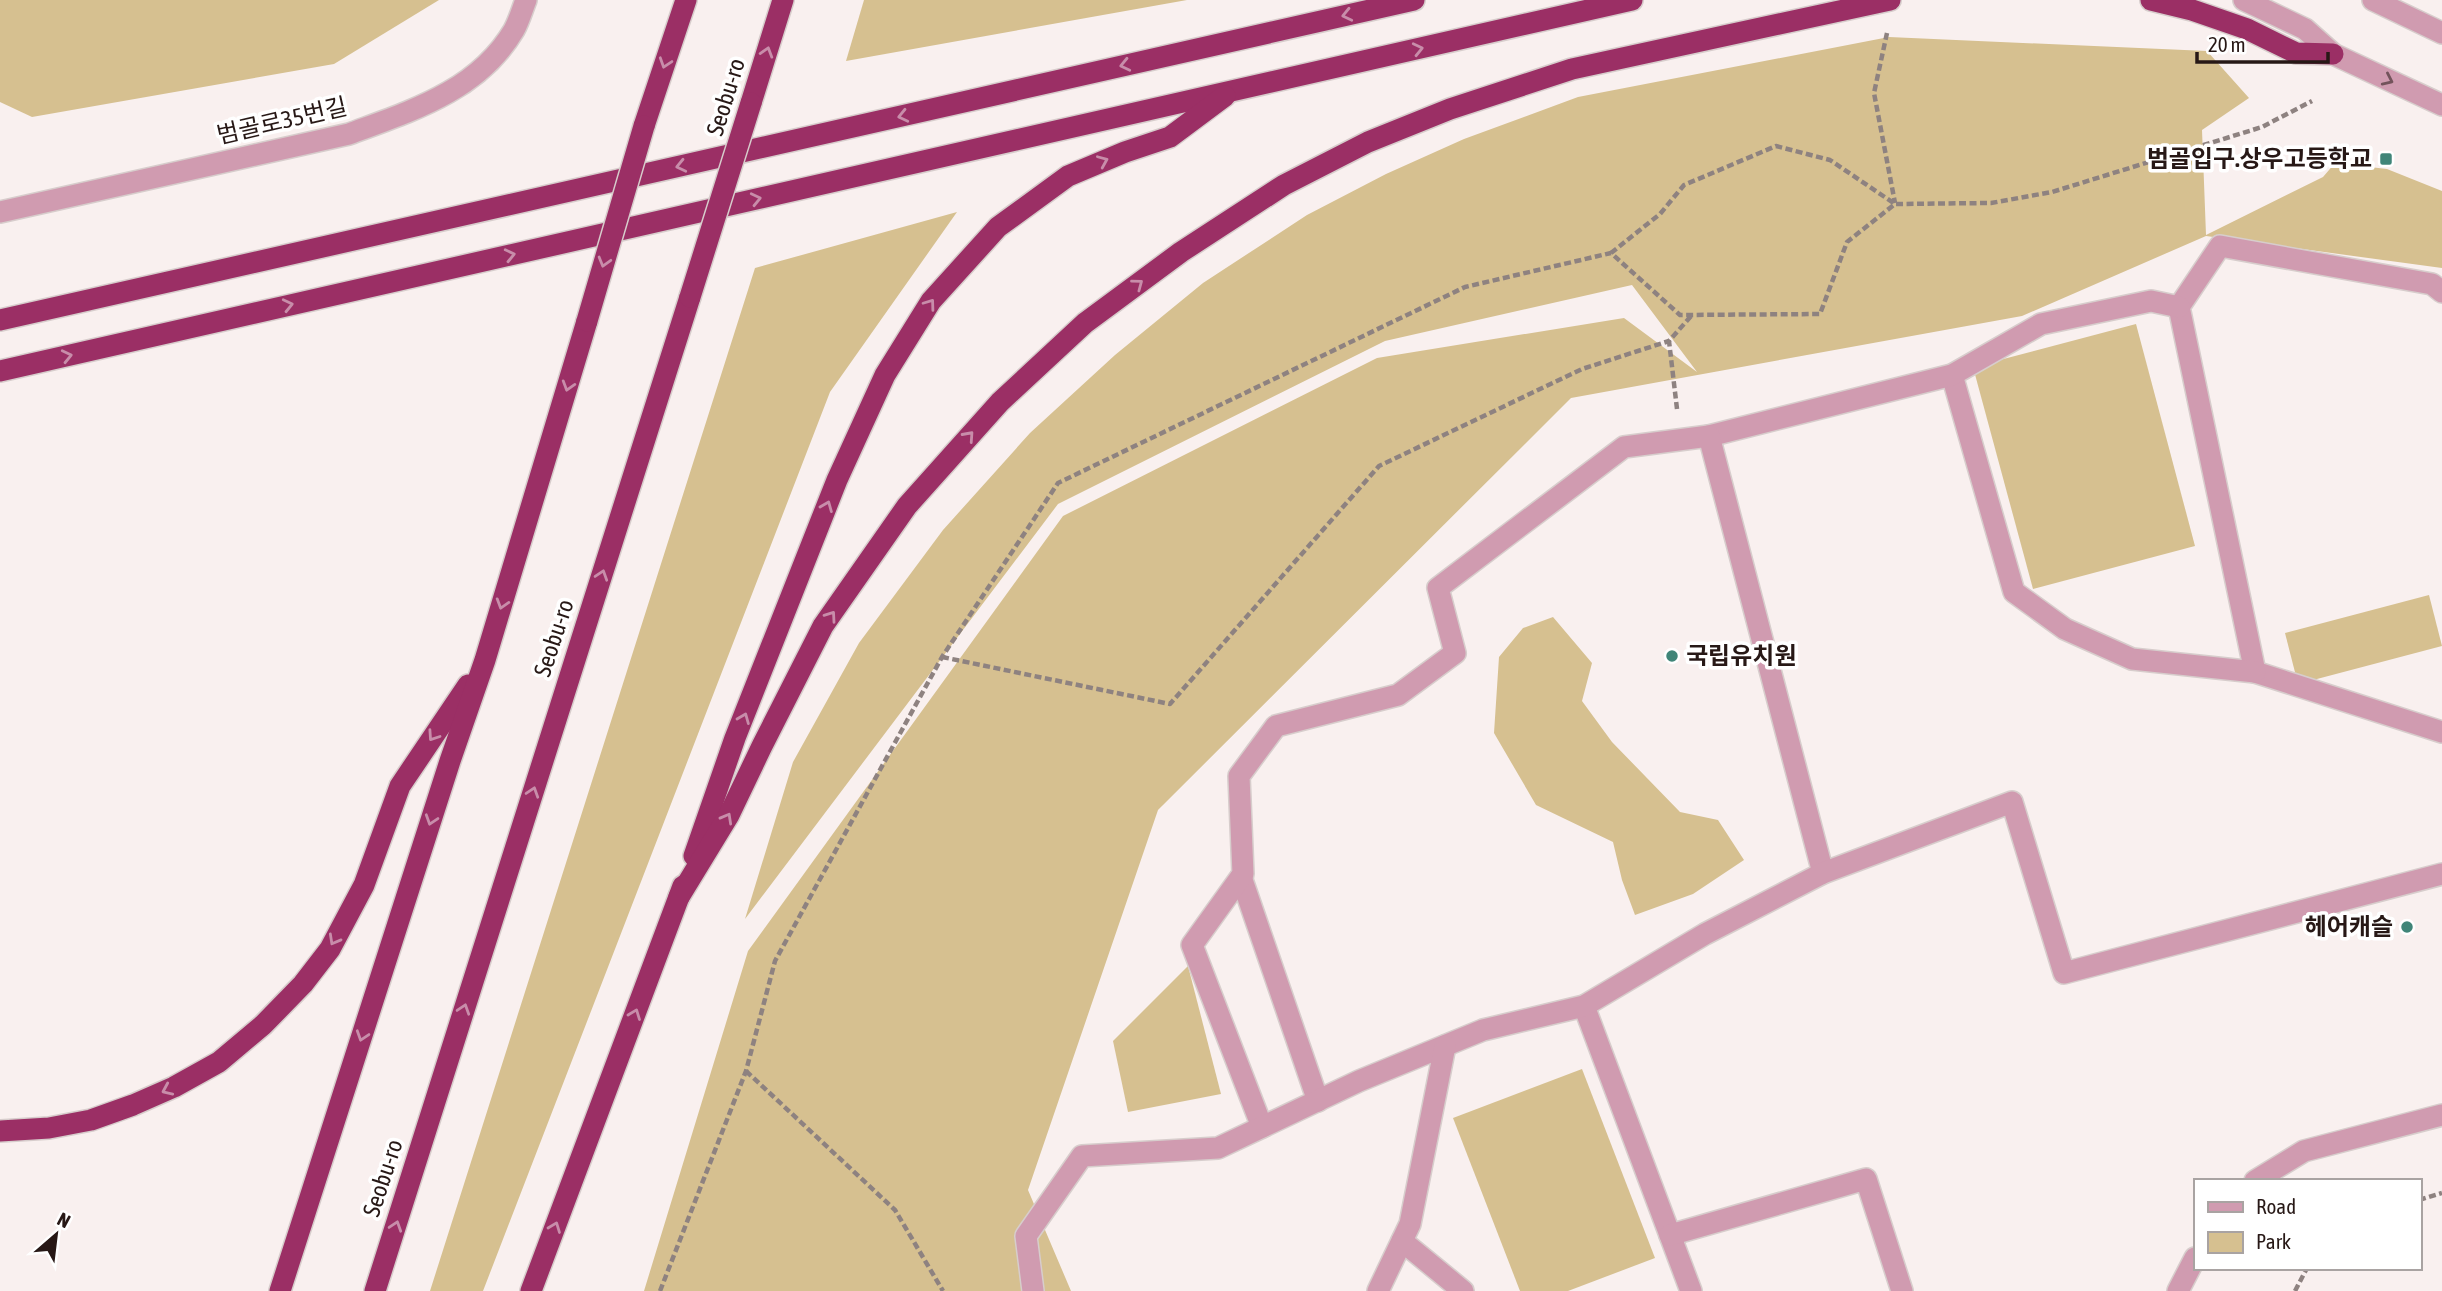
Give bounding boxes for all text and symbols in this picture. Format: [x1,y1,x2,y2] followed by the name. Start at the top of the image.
[1341,7,1353,21] one-way arrow
[2197,21,2328,65] scale bar
[2208,32,2246,56] text: 20 m
[1412,42,1424,57] one-way arrow
[759,46,774,58] one-way arrow
[701,55,750,139] street label: Seobu-ro
[659,57,673,69] one-way arrow
[1119,57,1131,72] one-way arrow
[2380,72,2393,86] one-way arrow
[214,92,350,149] street label: 범골로35번길
[897,107,909,122] one-way arrow
[2147,145,2372,172] place label: 범골입구.상우고등학교
[2378,151,2394,167] marker: 범골입구.상우고등학교
[1096,156,1108,170] one-way arrow
[675,158,687,172] one-way arrow
[750,193,762,207] one-way arrow
[504,249,516,263] one-way arrow
[598,256,613,268] one-way arrow
[1130,280,1143,292] one-way arrow
[282,299,294,314] one-way arrow
[922,299,934,312] one-way arrow
[61,349,73,364] one-way arrow
[561,380,576,392] one-way arrow
[961,431,974,444] one-way arrow
[819,501,833,513] one-way arrow
[593,570,608,582] one-way arrow
[528,596,579,680] street label: Seobu-ro
[496,597,510,609] one-way arrow
[823,611,835,624] one-way arrow
[1686,642,1796,669] place label: 국립유치원
[1664,648,1680,664] marker: 국립유치원
[735,712,749,724] one-way arrow
[428,729,441,742] one-way arrow
[525,786,539,799] one-way arrow
[425,813,439,826] one-way arrow
[719,813,732,825] one-way arrow
[2305,913,2393,940] place label: 헤어캐슬
[2399,919,2415,935] marker: 헤어캐슬
[329,933,342,945] one-way arrow
[456,1003,471,1015] one-way arrow
[627,1009,641,1021] one-way arrow
[355,1030,370,1042] one-way arrow
[162,1082,174,1096] one-way arrow
[357,1136,408,1220] street label: Seobu-ro
[2194,1179,2421,1270] legend
[2256,1194,2296,1218] text: Road
[21,1200,91,1270] north arrow
[54,1208,74,1232] text: N
[387,1220,402,1232] one-way arrow
[547,1222,561,1234] one-way arrow
[2256,1229,2291,1253] text: Park

